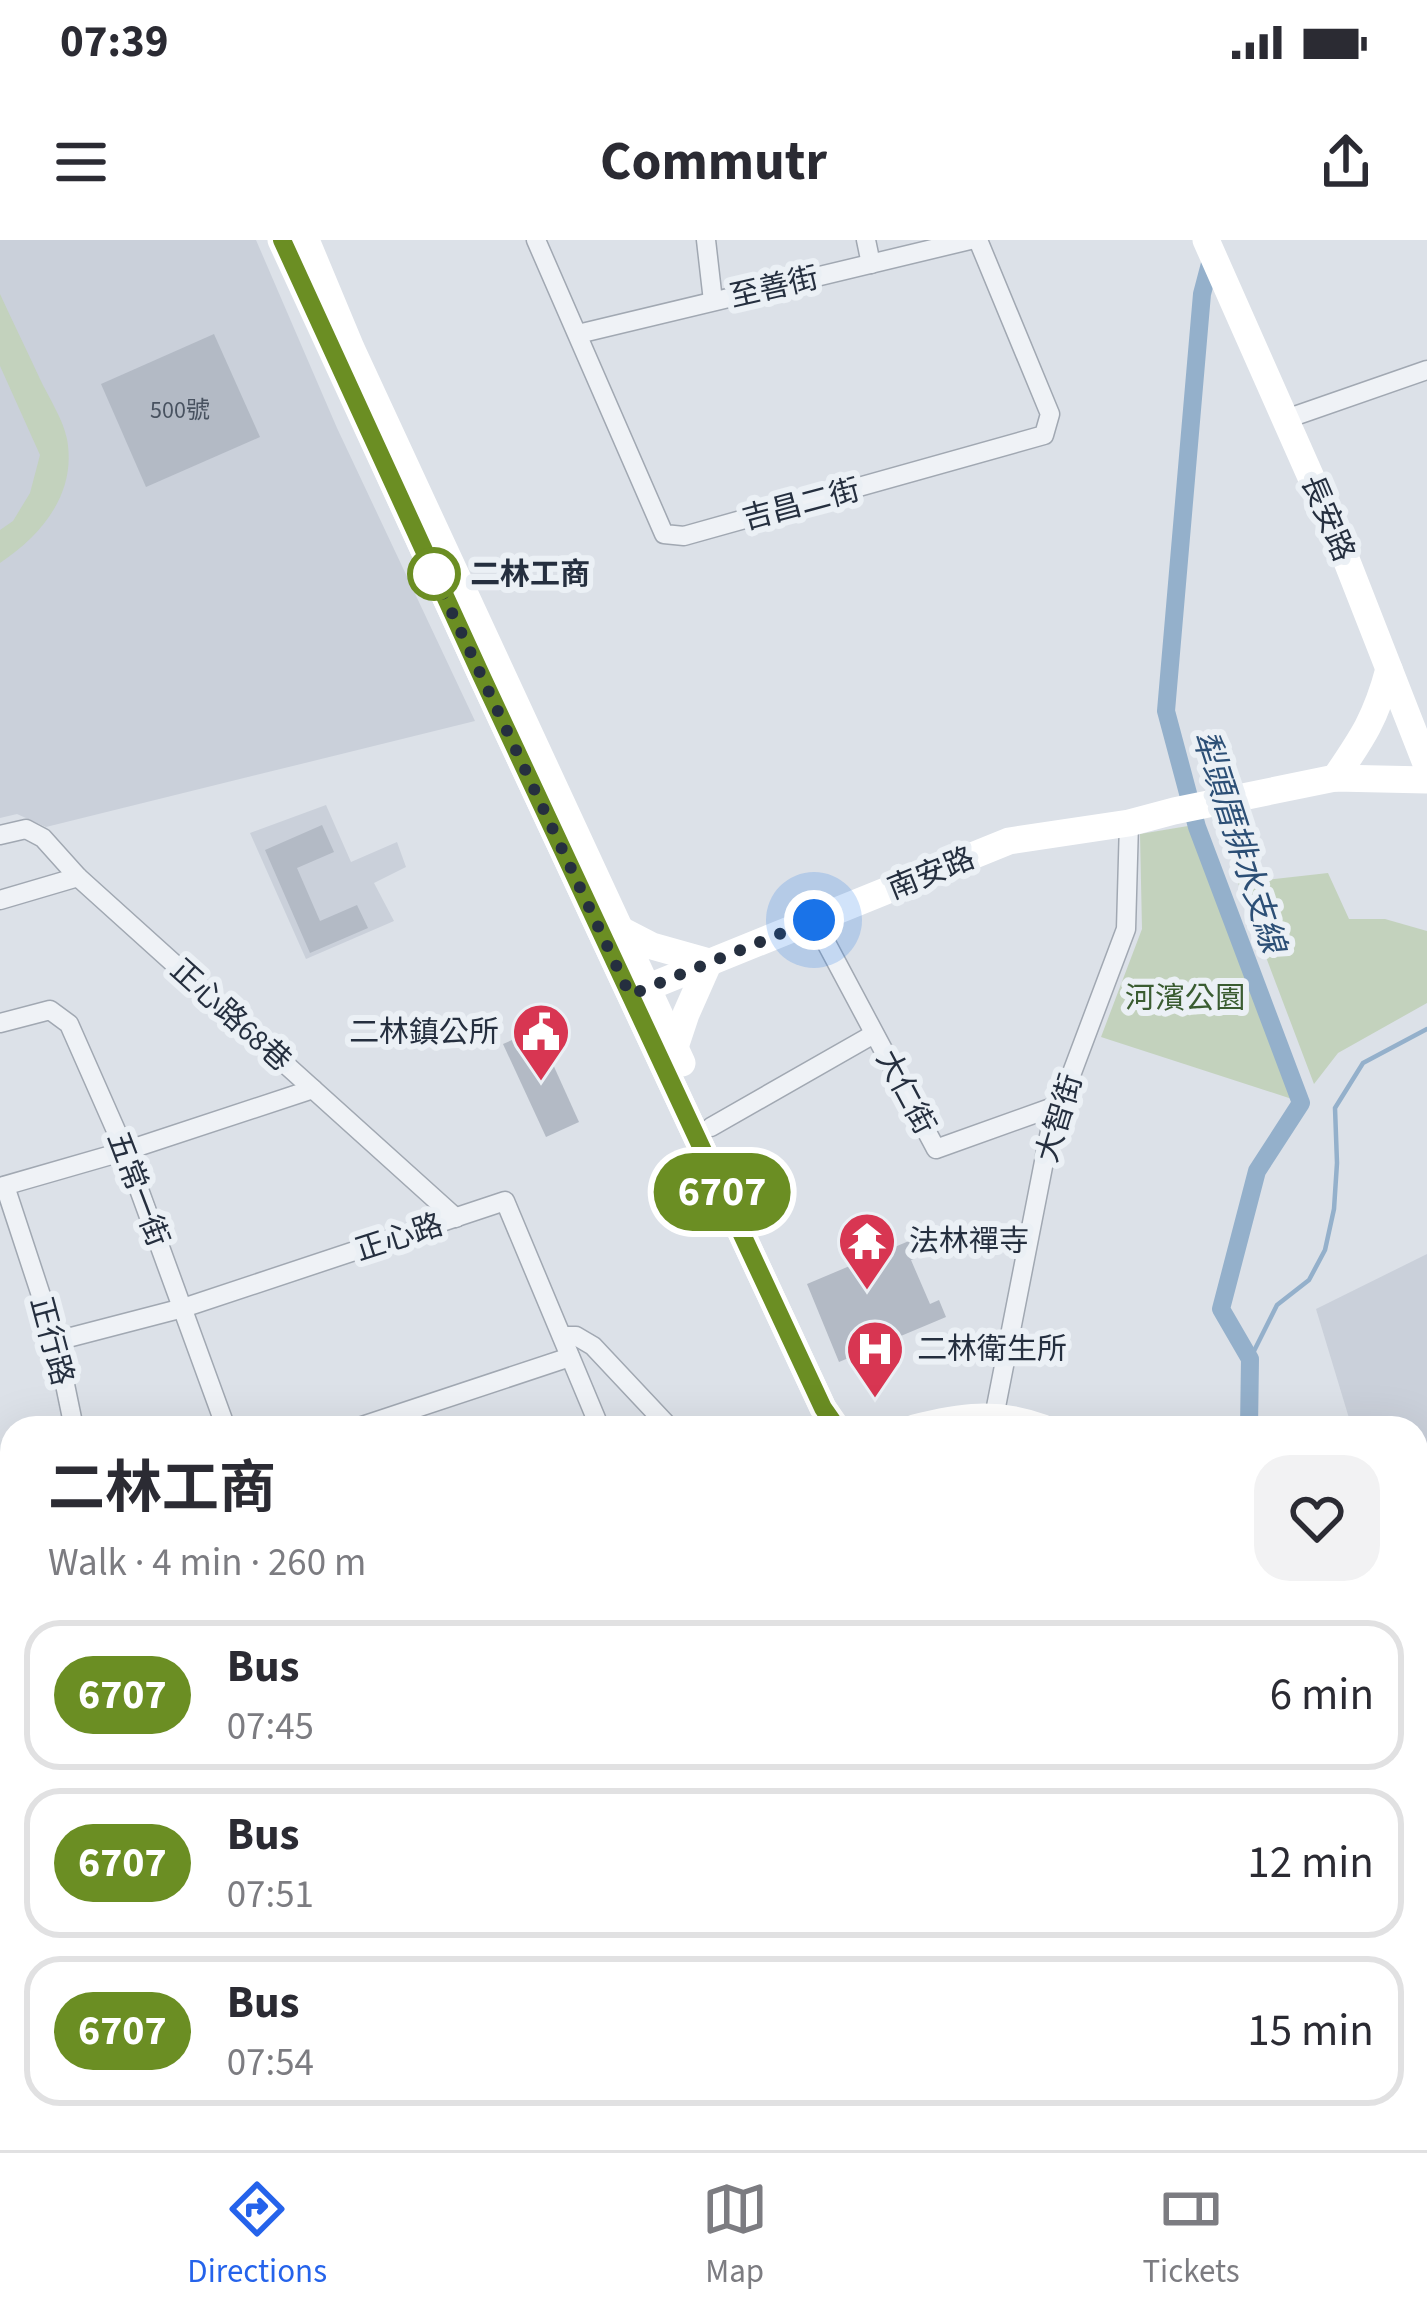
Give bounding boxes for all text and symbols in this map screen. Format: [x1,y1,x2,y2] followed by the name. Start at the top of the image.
[60,10,169,74] text: 07:39
[600,124,827,201] text: Commutr
[48,129,114,195] icon: menu
[1313,129,1379,195] icon: share
[725,256,823,319] street label: 至善街
[150,393,210,428] house number: 500號
[738,468,865,541] street label: 吉昌二街
[1290,468,1365,568] street label: 長安路
[409,549,459,599] marker: 二林工商
[470,553,590,596] place label: 二林工商
[1181,724,1298,962] water label: 犁頭厝排水支線
[881,837,981,910] street label: 南安路
[784,890,844,950] your location
[161,949,301,1081] street label: 正心路68巷
[1125,977,1245,1020] park label: 河濱公園
[510,1001,572,1083] public building icon: 二林鎮公所
[349,1011,499,1054] place label: 二林鎮公所
[865,1042,946,1142] street label: 大仁街
[1026,1069,1093,1167] street label: 大智街
[96,1125,179,1253] street label: 五常一街
[638,1153,806,1231] line badge: 6707
[678,1162,766,1222] text: 6707
[350,1203,449,1272] street label: 正心路
[836,1210,898,1292] temple icon: 法林禪寺
[909,1220,1029,1263] place label: 法林禪寺
[19,1292,84,1390] street label: 正行路
[844,1318,906,1400] hospital icon: 二林衛生所
[917,1328,1067,1371] place label: 二林衛生所
[48,1449,276,1530] text: 二林工商
[1254,1455,1380,1581] button: heart
[48,1535,366,1591] text: Walk · 4 min · 260 m
[227,1635,299,1699] text: Bus
[1270,1663,1374,1727] text: 6 min
[78,1665,167,1725] text: 6707
[227,1699,314,1755] text: 07:45
[227,1803,299,1867] text: Bus
[1247,1831,1374,1895] text: 12 min
[78,1833,167,1893] text: 6707
[227,1867,314,1923] text: 07:51
[227,1971,299,2035] text: Bus
[1247,1999,1374,2063] text: 15 min
[78,2001,167,2061] text: 6707
[227,2035,314,2091] text: 07:54
[187,2176,327,2295] tab: Directions
[702,2176,768,2295] tab: Map
[1142,2176,1240,2295] tab: Tickets

